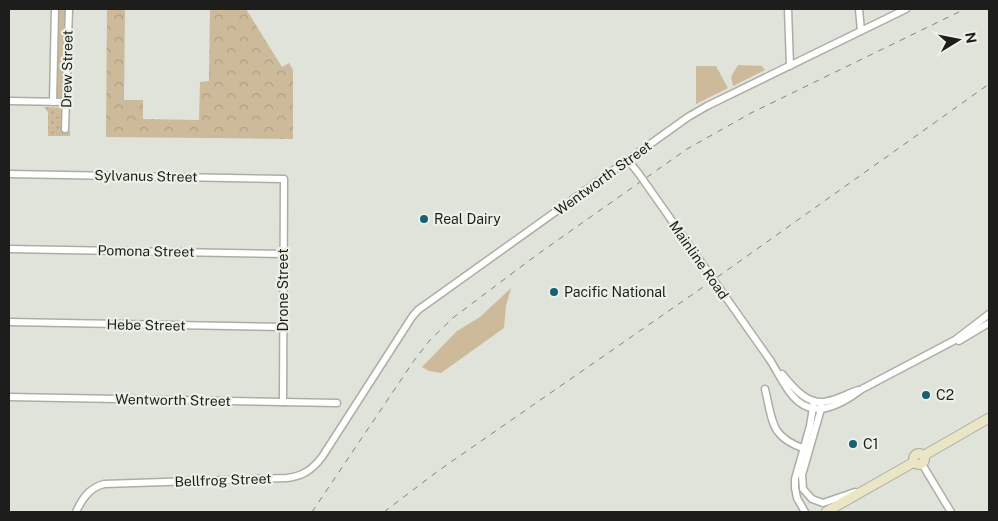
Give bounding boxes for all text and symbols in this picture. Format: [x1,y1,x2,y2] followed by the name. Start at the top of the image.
[933,15,983,65] north arrow
[58,30,76,108] street label: Drew Street
[962,31,980,45] text: N
[552,138,654,218] street label: Wentworth Street
[94,167,198,185] street label: Sylvanus Street
[434,211,501,227] place label: Real Dairy
[418,213,430,225] marker: Real Dairy
[666,218,732,302] street label: Mainline Road
[97,242,195,260] street label: Pomona Street
[275,248,291,332] street label: Drone Street
[564,284,666,300] place label: Pacific National
[548,286,560,298] marker: Pacific National
[106,316,186,334] street label: Hebe Street
[936,387,954,403] place label: C2
[920,389,932,401] marker: C2
[115,391,231,409] street label: Wentworth Street
[863,436,878,452] place label: C1
[847,438,859,450] marker: C1
[174,470,272,490] street label: Bellfrog Street

